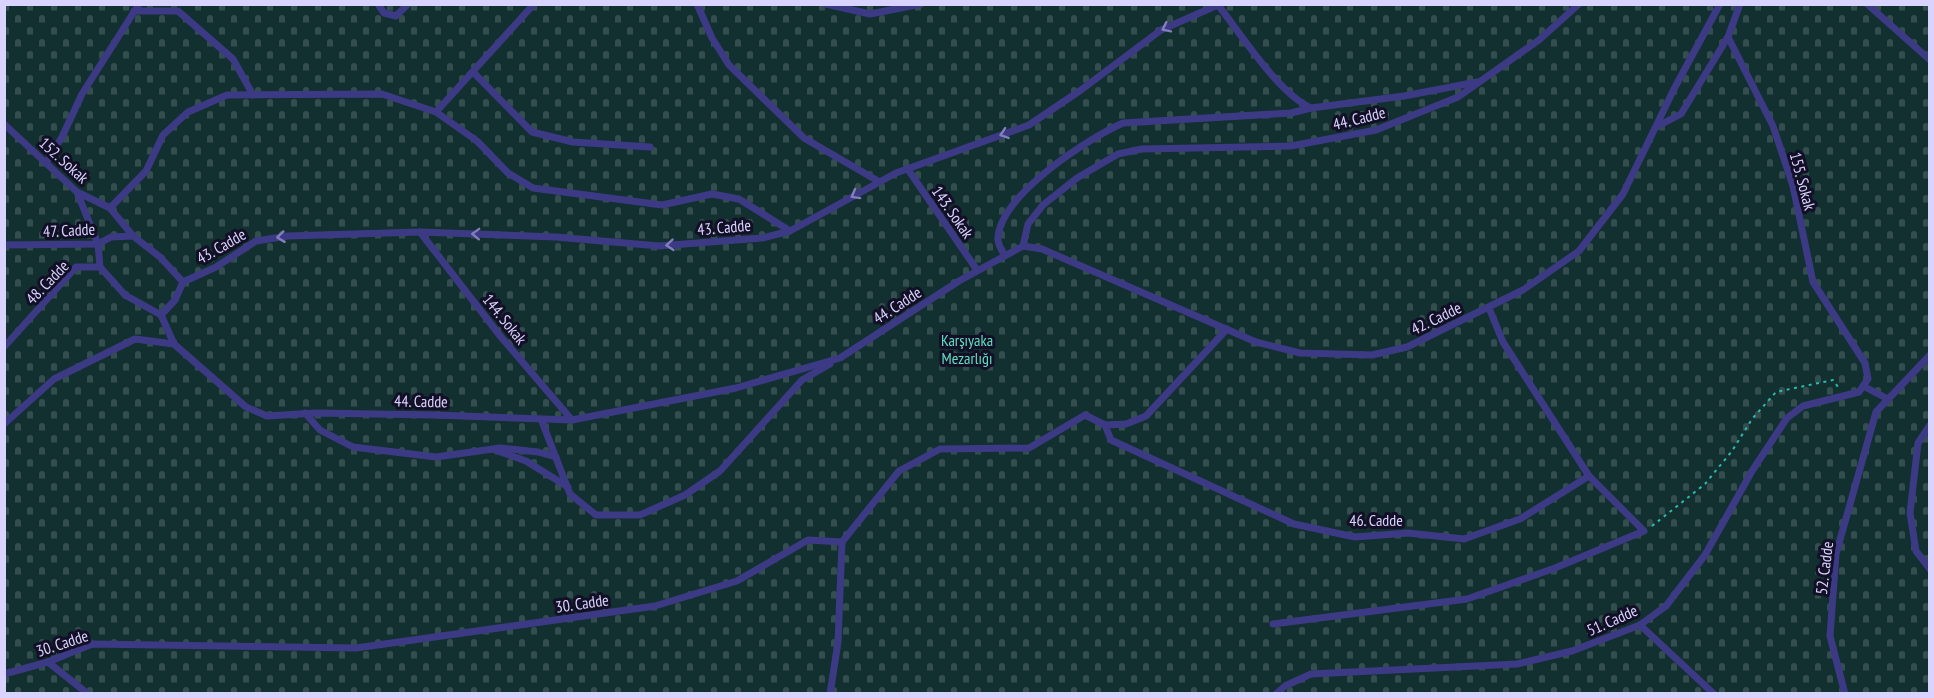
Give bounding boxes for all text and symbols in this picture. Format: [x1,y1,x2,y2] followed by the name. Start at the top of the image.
[1162,21,1173,32] one-way arrow
[1331,102,1387,134] street label: 44. Cadde
[999,126,1009,139] one-way arrow
[35,133,93,188] street label: 152. Sokak
[1786,150,1821,213] street label: 155. Sokak
[928,182,979,243] street label: 143. Sokak
[851,187,861,199] one-way arrow
[696,215,752,239] street label: 43. Cadde
[42,219,96,241] street label: 47. Cadde
[193,224,249,268] street label: 43. Cadde
[471,228,480,240] one-way arrow
[276,230,286,243] one-way arrow
[666,238,675,251] one-way arrow
[21,256,73,308] street label: 48. Cadde
[869,282,925,328] street label: 44. Cadde
[479,290,532,349] street label: 144. Sokak
[1408,297,1464,339] street label: 42. Cadde
[941,330,993,368] park label: Karşıyaka Mezarlığı
[394,391,448,411] street label: 44. Cadde
[1349,510,1403,530] street label: 46. Cadde
[1811,540,1837,596] street label: 52. Cadde
[554,589,610,617] street label: 30. Cadde
[1583,600,1641,640] street label: 51. Cadde
[33,625,91,661] street label: 30. Cadde

